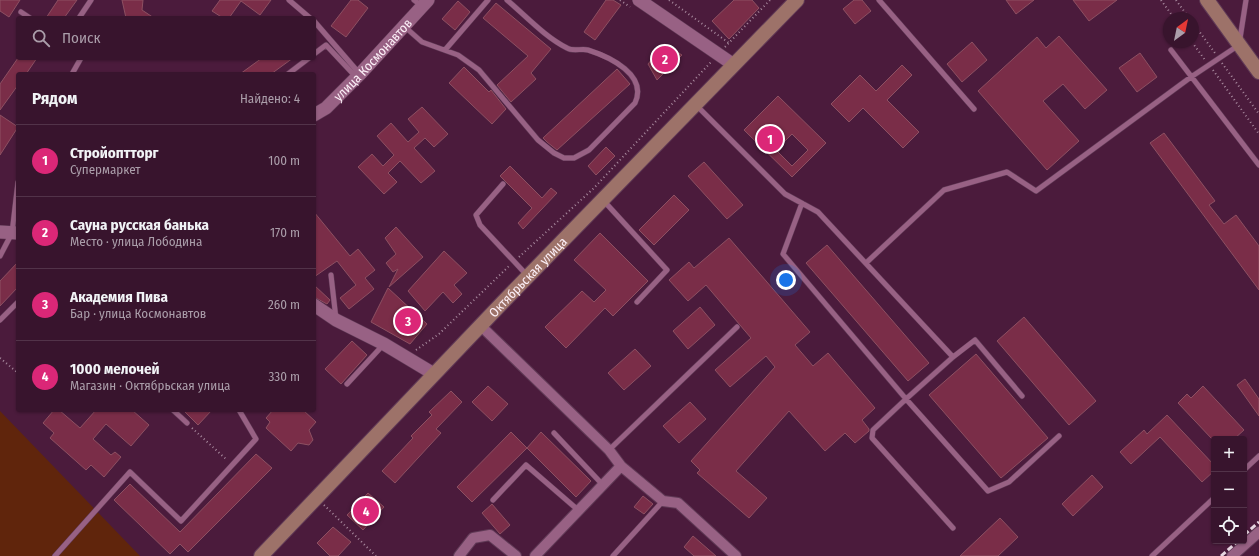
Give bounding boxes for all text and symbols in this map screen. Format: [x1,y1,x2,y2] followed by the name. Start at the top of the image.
[1163,12,1199,48] north arrow
[330,15,415,104] street label: улица Космонавтов
[16,16,316,60] search box
[30,27,52,49] icon: search
[62,29,100,47] text: Поиск
[652,44,678,74] pin: 2
[32,88,77,109] text: Рядом
[240,91,300,106] text: Найдено: 4
[757,124,783,154] pin: 1
[70,144,159,162] text: Стройоптторг
[42,153,48,168] text: 1
[268,153,300,168] text: 100 m
[70,162,141,177] text: Супермаркет
[70,216,209,234] text: Сауна русская банька
[42,225,48,240] text: 2
[270,225,300,240] text: 170 m
[70,234,202,249] text: Место · улица Лободина
[485,234,570,320] street label: Октябрьская улица
[776,270,796,290] your location
[70,288,168,306] text: Академия Пива
[42,297,48,312] text: 3
[268,297,300,312] text: 260 m
[70,306,206,321] text: Бар · улица Космонавтов
[395,306,421,336] pin: 3
[70,360,160,378] text: 1000 мелочей
[42,369,48,384] text: 4
[268,369,300,384] text: 330 m
[70,378,230,393] text: Магазин · Октябрьская улица
[1211,436,1247,544] map controls
[1211,436,1247,472] button: +
[1211,472,1247,508] button: −
[353,496,379,526] pin: 4
[1211,508,1247,544] button: locate

